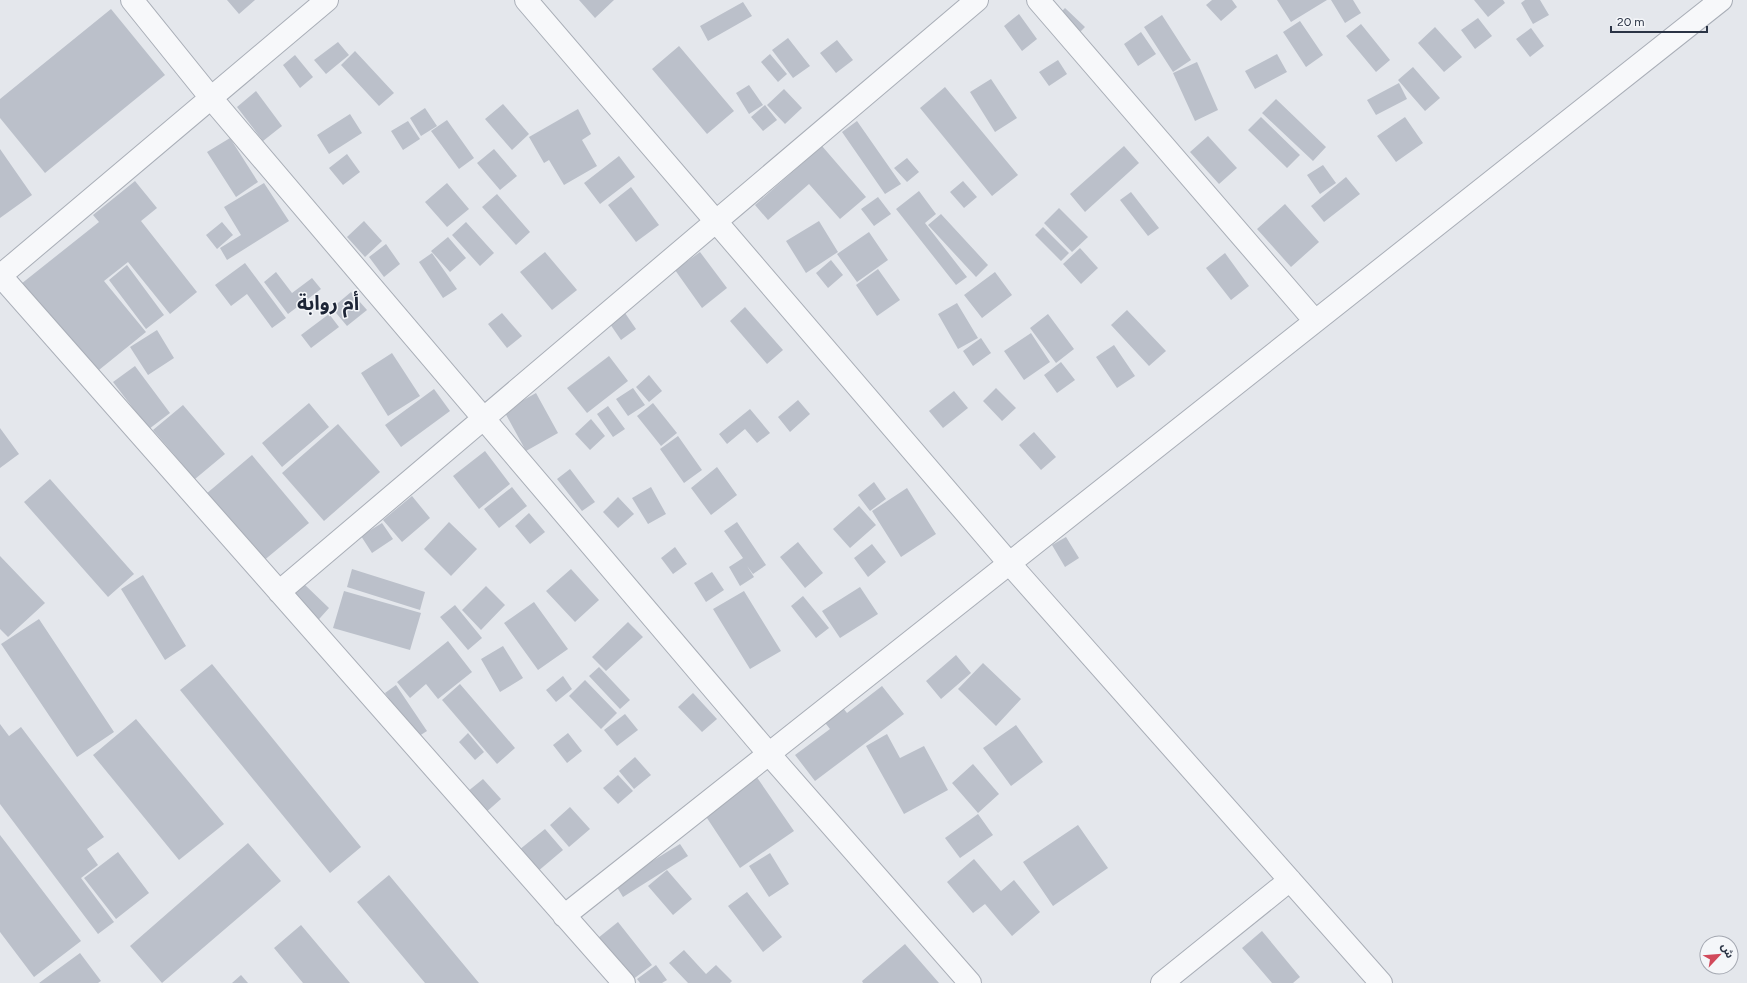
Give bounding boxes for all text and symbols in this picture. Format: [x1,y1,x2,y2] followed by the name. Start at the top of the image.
[1611,8,1707,34] scale bar
[1617,15,1645,29] text: 20 m
[297,290,359,318] district label: أم روابة
[1699,935,1739,975] north arrow
[1718,941,1737,960] text: ش

